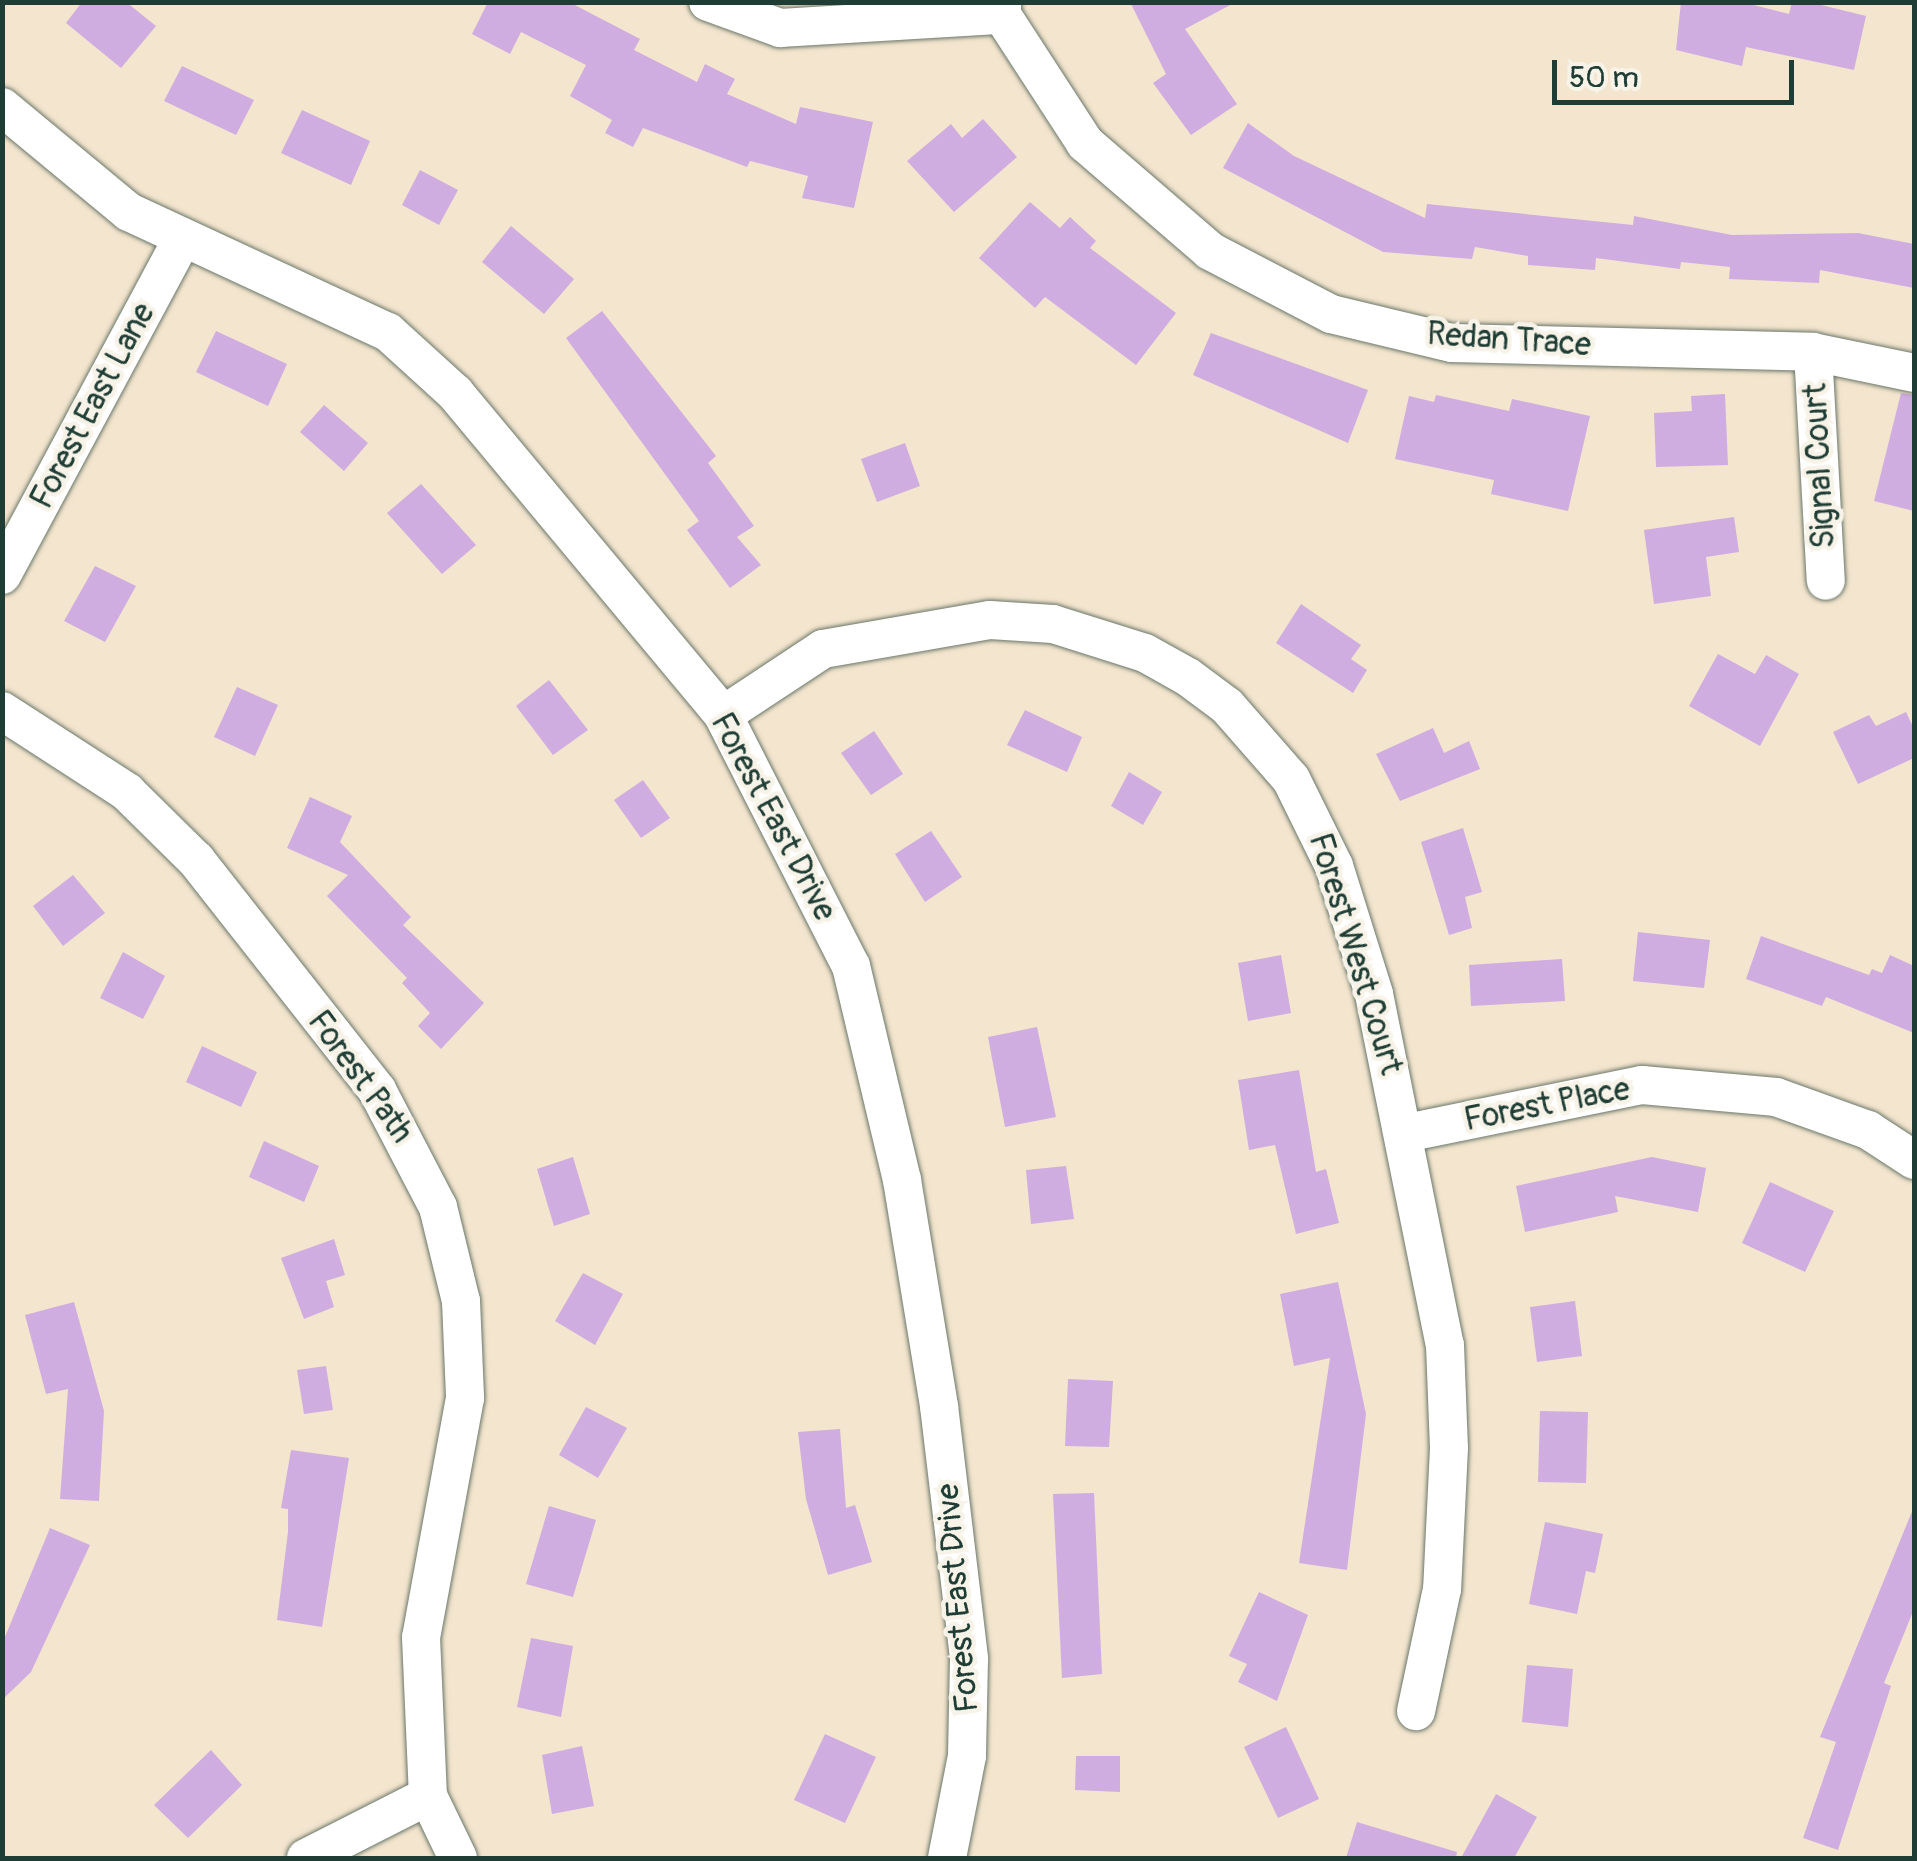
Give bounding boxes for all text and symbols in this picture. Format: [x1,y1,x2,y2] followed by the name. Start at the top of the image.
[1557,40,1800,102] scale bar
[1569,59,1639,96] text: 50 m
[23,297,163,515] street label: Forest East Lane
[1426,315,1592,365] street label: Redan Trace
[1796,382,1844,550] street label: Signal Court
[702,707,844,927] street label: Forest East Drive
[1300,829,1410,1079] street label: Forest West Court
[299,1004,421,1150] street label: Forest Path
[1461,1070,1633,1140] street label: Forest Place
[929,1482,987,1714] street label: Forest East Drive

